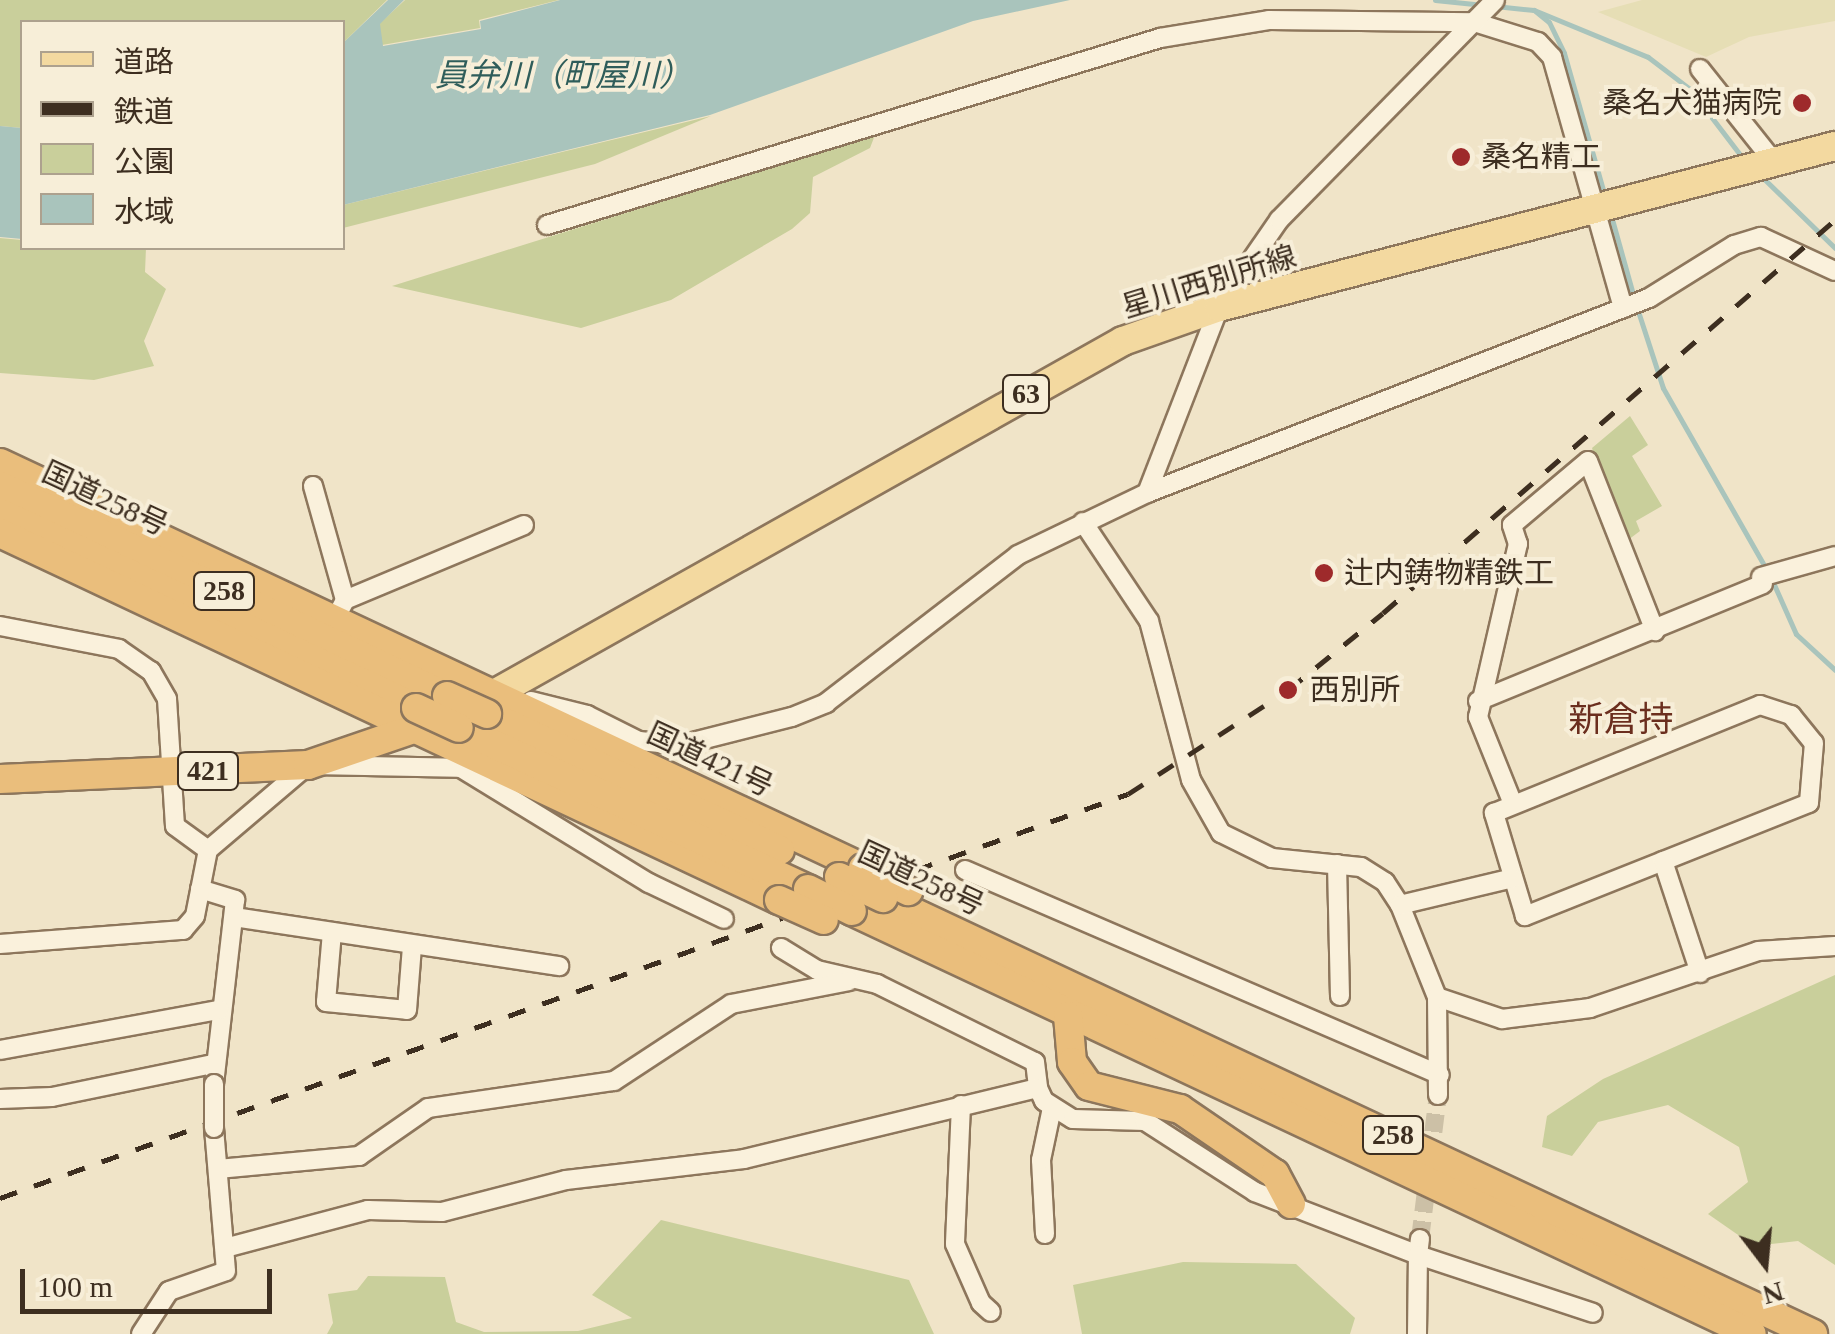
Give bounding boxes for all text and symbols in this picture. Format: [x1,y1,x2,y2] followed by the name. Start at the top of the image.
[20,20,345,250] legend
[114,45,174,78] text: 道路
[435,56,691,94] water label: 員弁川（町屋川）
[1602,85,1782,121] place label: 桑名犬猫病院
[1791,92,1813,114] marker: 桑名犬猫病院
[114,95,174,128] text: 鉄道
[1481,139,1601,175] place label: 桑名精工
[114,145,174,178] text: 公園
[1450,146,1472,168] marker: 桑名精工
[114,195,174,228] text: 水域
[1118,238,1300,326] street label: 星川西別所線
[1001,371,1051,417] road number: 63
[36,454,174,544] street label: 国道258号
[1344,555,1554,591] place label: 辻内鋳物精鉄工
[1313,562,1335,584] marker: 辻内鋳物精鉄工
[192,568,256,614] road number: 258
[1310,672,1400,708] place label: 西別所
[1275,677,1301,703] marker: 西別所
[1569,699,1673,741] district label: 新倉持
[641,715,779,805] street label: 国道421号
[176,748,240,794] road number: 421
[852,834,990,924] street label: 国道258号
[1360,1112,1426,1158] road number: 258
[1715,1214,1815,1314] north arrow
[25,1249,278,1311] scale bar
[37,1270,113,1303] text: 100 m
[1759,1276,1787,1311] text: N

